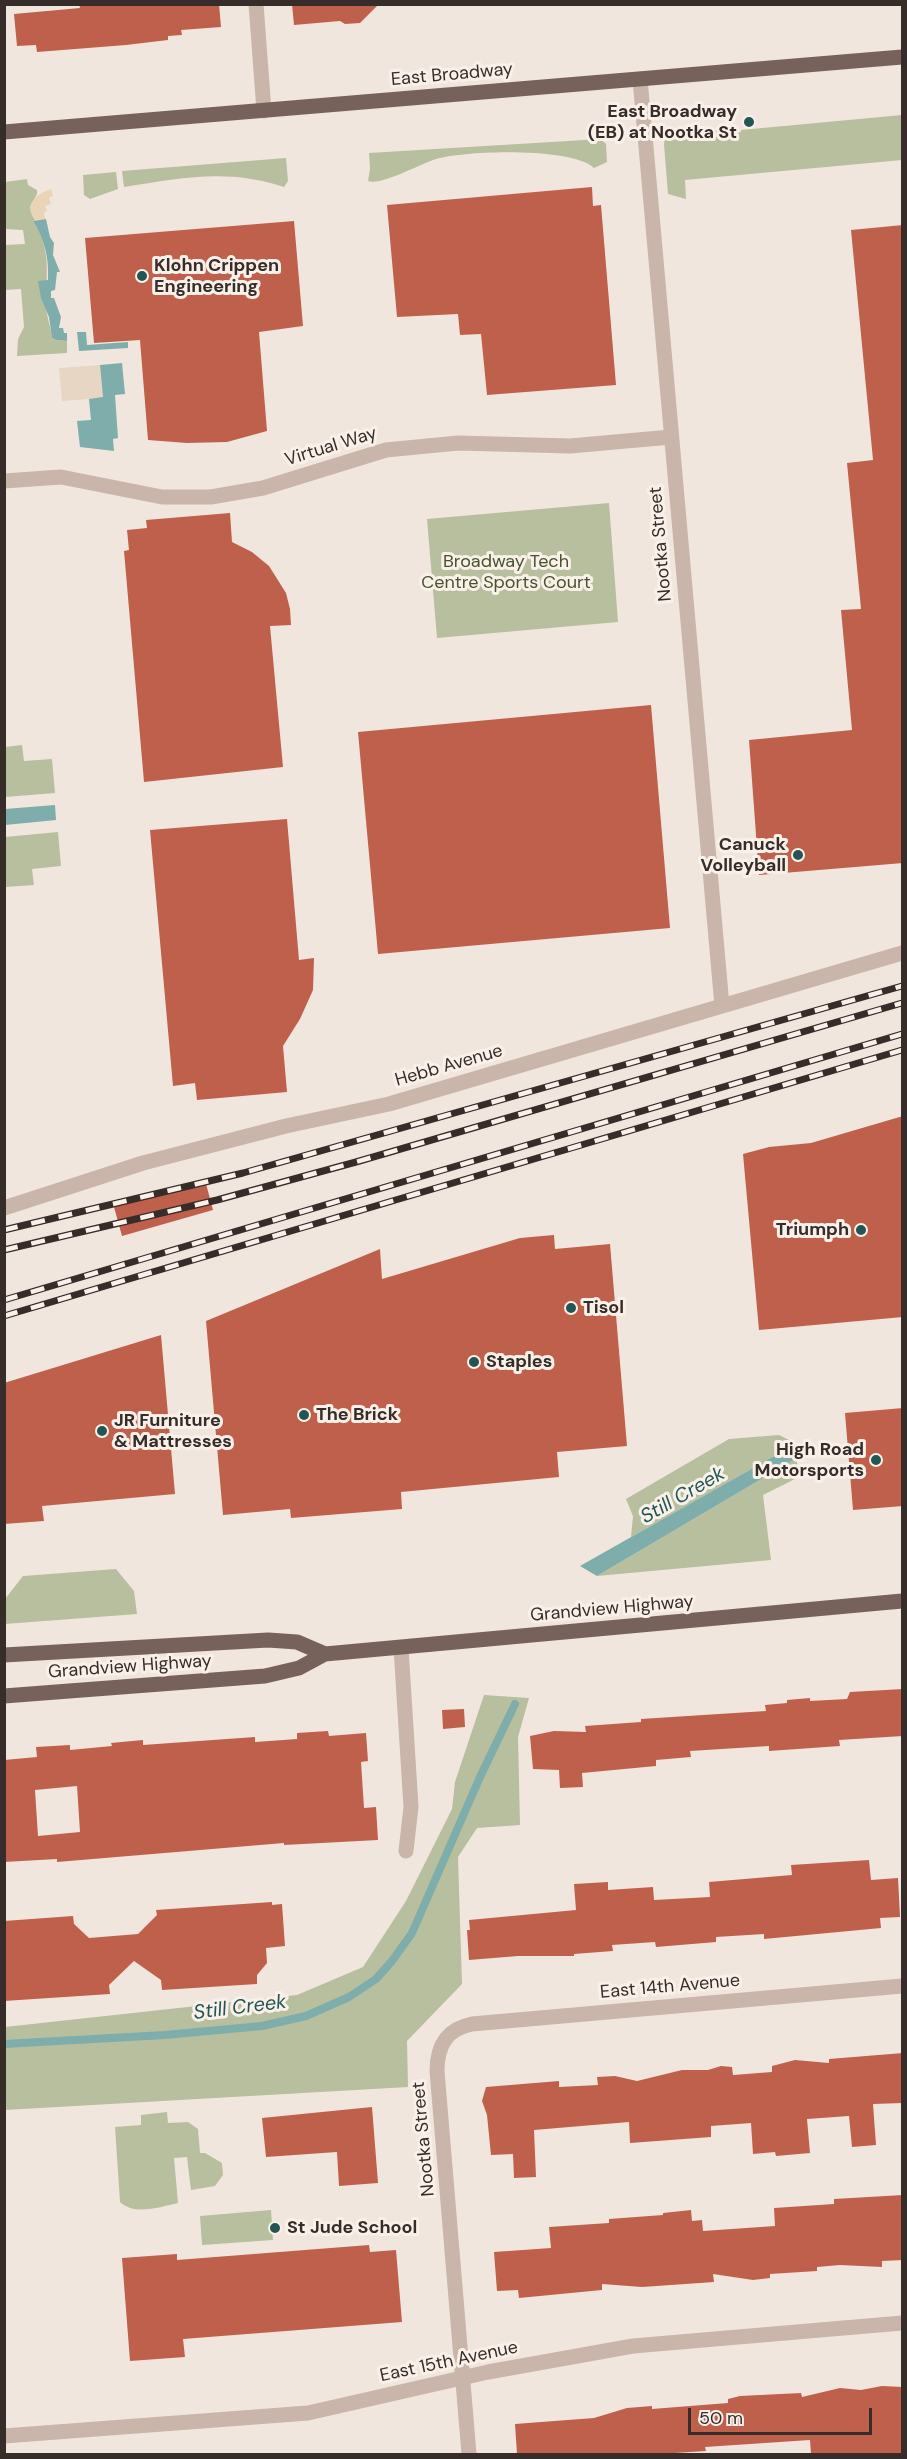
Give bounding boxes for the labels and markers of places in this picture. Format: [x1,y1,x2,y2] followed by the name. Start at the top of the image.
[588,101,737,144] place label: East Broadway (EB) at Nootka St
[742,115,756,129] marker: East Broadway (EB) at Nootka St
[154,255,279,298] place label: Klohn Crippen Engineering
[135,269,149,283] marker: Klohn Crippen Engineering
[701,834,786,876] place label: Canuck Volleyball
[791,848,805,862] marker: Canuck Volleyball
[776,1219,849,1241] place label: Triumph
[854,1223,868,1237] marker: Triumph
[583,1297,624,1319] place label: Tisol
[564,1301,578,1315] marker: Tisol
[486,1351,552,1373] place label: Staples
[467,1355,481,1369] marker: Staples
[316,1404,398,1426] place label: The Brick
[297,1408,311,1422] marker: The Brick
[114,1410,232,1452] place label: JR Furniture & Mattresses
[95,1424,109,1438] marker: JR Furniture & Mattresses
[754,1439,864,1482] place label: High Road Motorsports
[869,1453,883,1467] marker: High Road Motorsports
[287,2217,417,2239] place label: St Jude School
[268,2221,282,2235] marker: St Jude School

